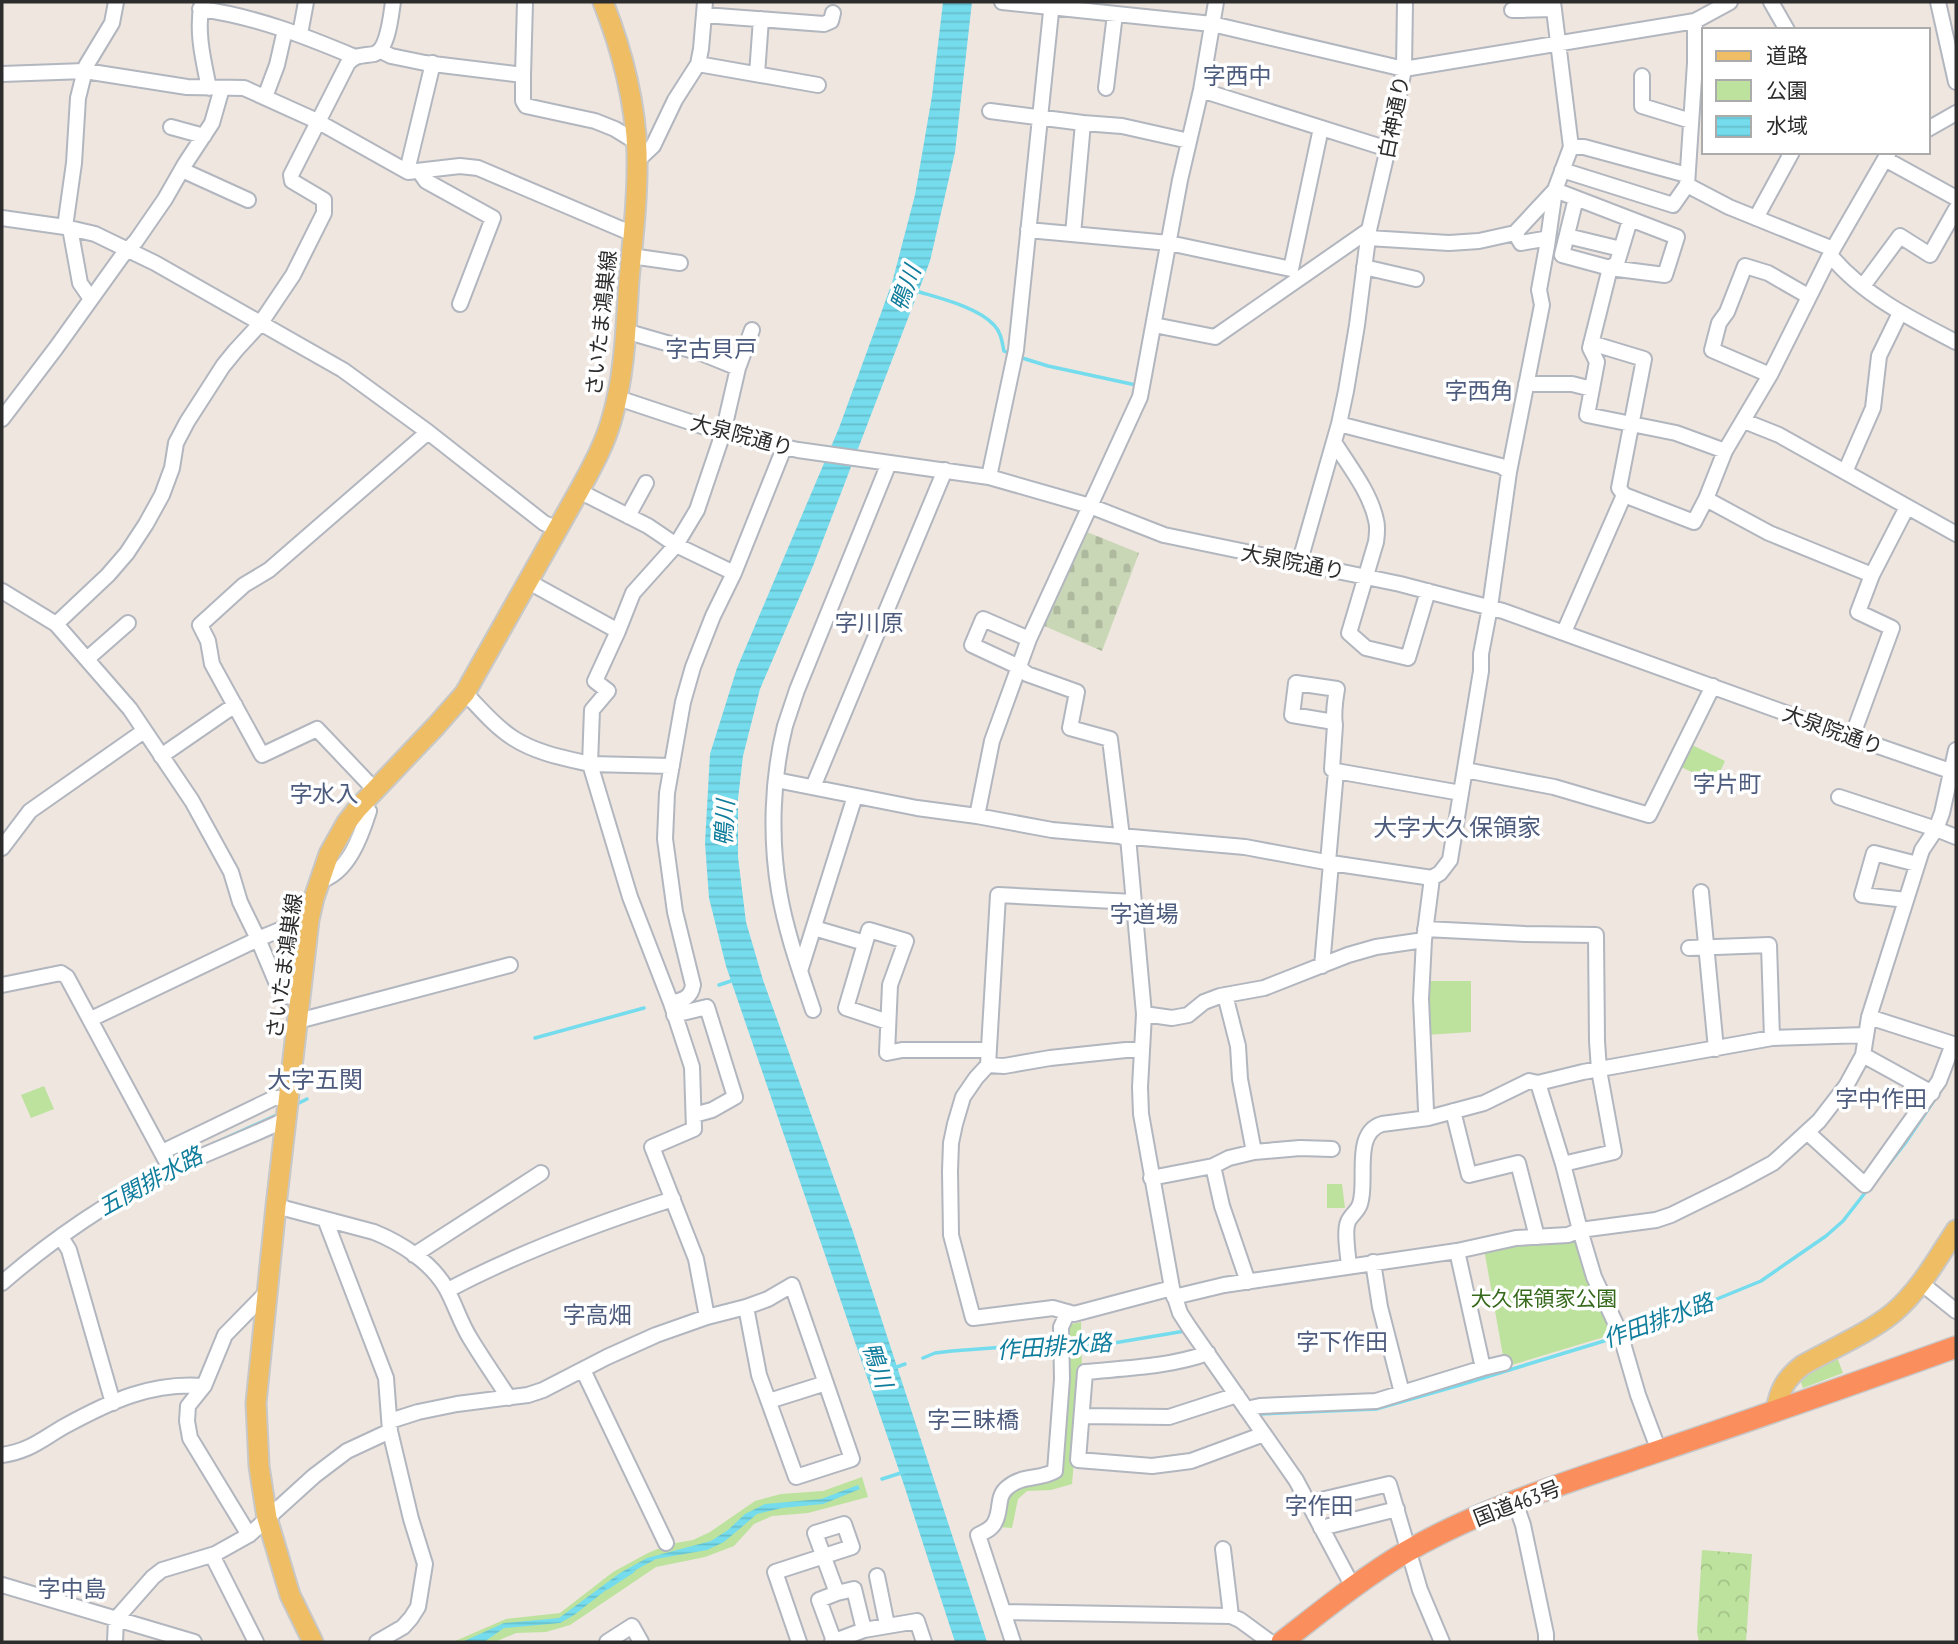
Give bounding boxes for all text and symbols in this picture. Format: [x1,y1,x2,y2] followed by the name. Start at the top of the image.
[1702,28,1930,154] legend
[1766,42,1808,69] text: 道路
[1203,61,1272,90] district label: 字西中
[1373,73,1415,161] street label: 白神通り
[1766,77,1808,104] text: 公園
[1766,112,1808,139] text: 水域
[580,249,622,397] street label: さいたま鴻巣線
[884,259,928,315] water label: 鴨川
[665,334,757,363] district label: 字古貝戸
[1445,376,1514,405] district label: 字西角
[688,408,796,462] street label: 大泉院通り
[1239,539,1347,585] street label: 大泉院通り
[835,608,904,637] district label: 字川原
[1779,699,1887,761] street label: 大泉院通り
[1693,769,1762,798] district label: 字片町
[290,779,359,808] district label: 字水入
[708,796,740,847] water label: 鴨川
[1373,812,1541,843] district label: 大字大久保領家
[260,892,308,1040] street label: さいたま鴻巣線
[1110,899,1179,928] district label: 字道場
[267,1064,363,1095] district label: 大字五関
[1835,1084,1927,1113] district label: 字中作田
[93,1139,209,1222] water label: 五関排水路
[1471,1285,1618,1312] park label: 大久保領家公園
[1599,1286,1719,1353] water label: 作田排水路
[563,1300,632,1329] district label: 字高畑
[996,1327,1114,1364] water label: 作田排水路
[1296,1327,1388,1356] district label: 字下作田
[857,1339,900,1394] water label: 鴨川
[927,1405,1019,1434] district label: 字三眛橋
[1470,1474,1564,1532] street label: 国道463号
[1285,1491,1354,1520] district label: 字作田
[38,1574,107,1603] district label: 字中島

